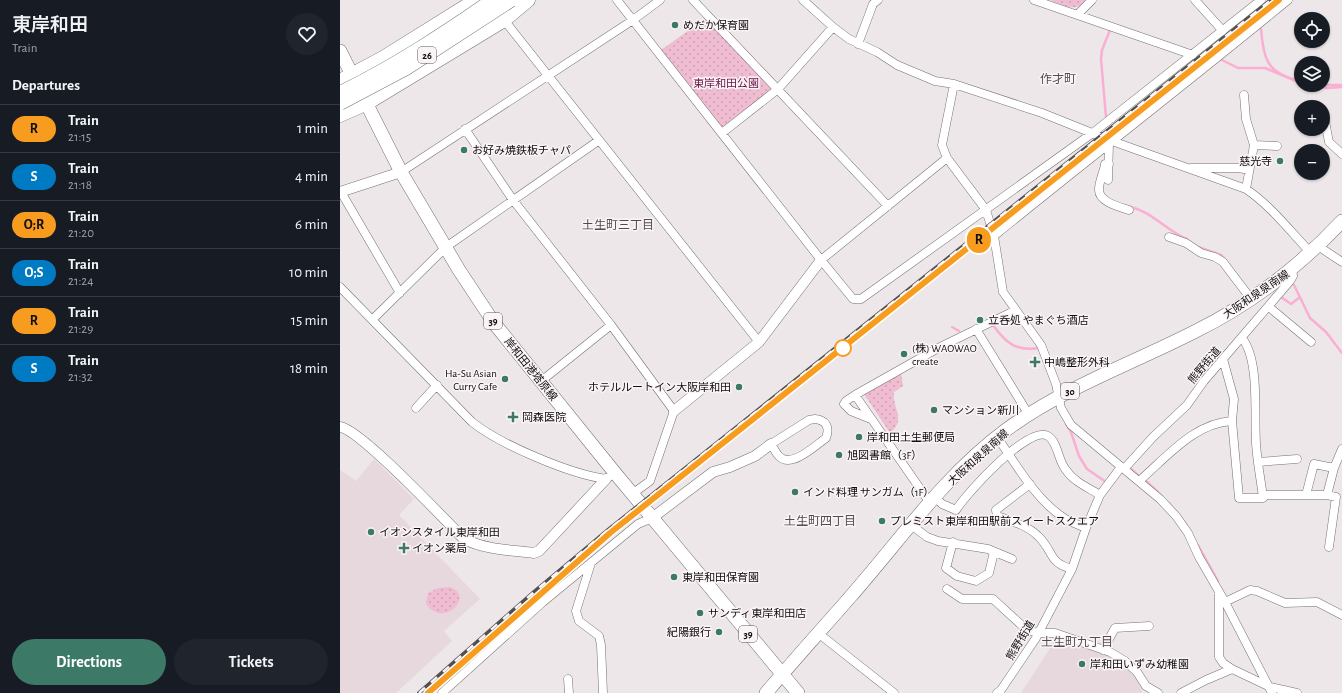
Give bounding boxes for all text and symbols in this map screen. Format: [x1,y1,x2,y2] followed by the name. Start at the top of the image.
[1294,12,1330,180] map controls
[1294,12,1330,48] button: locate
[286,13,328,55] button: heart
[12,16,88,35] text: 東岸和田
[683,19,749,31] place label: めだか保育園
[670,20,680,30] marker: めだか保育園
[12,42,37,55] text: Train
[418,47,436,63] road number: 26
[1294,56,1330,92] button: layers
[1040,72,1076,85] district label: 作才町
[693,77,759,89] park label: 東岸和田公園
[12,78,80,93] text: Departures
[1294,100,1330,136] button: +
[68,113,99,128] text: Train
[297,121,328,136] text: 1 min
[30,122,38,136] text: R
[68,131,91,144] text: 21:15
[472,144,571,156] place label: お好み焼鉄板チャパ
[1294,144,1330,180] button: −
[459,145,469,155] marker: お好み焼鉄板チャパ
[1239,155,1272,167] place label: 慈光寺
[1275,156,1285,166] marker: 慈光寺
[68,161,99,176] text: Train
[295,169,328,184] text: 4 min
[31,170,37,184] text: S
[68,179,92,192] text: 21:18
[68,209,99,224] text: Train
[295,217,328,232] text: 6 min
[24,218,44,232] text: O;R
[582,219,654,231] district label: 土生町三丁目
[68,227,94,240] text: 21:20
[966,227,992,253] line badge: R
[975,233,983,247] text: R
[68,257,99,272] text: Train
[289,265,328,280] text: 10 min
[24,266,44,280] text: O;S
[1221,267,1291,321] street label: 大阪和泉泉南線
[68,275,94,288] text: 21:24
[68,305,99,320] text: Train
[291,313,328,328] text: 15 min
[484,313,502,329] road number: 39
[30,314,38,328] text: R
[988,314,1089,326] place label: 立呑処 やまぐち酒店
[975,315,985,325] marker: 立呑処 やまぐち酒店
[68,323,93,336] text: 21:29
[502,335,560,403] street label: 岸和田港塔原線
[834,339,852,357] unlabelled marker
[912,343,977,367] place label: (株) WAOWAO create
[1185,344,1223,386] street label: 熊野街道
[899,349,909,359] marker: (株) WAOWAO create
[68,353,99,368] text: Train
[1029,356,1041,368] marker: 中嶋整形外科
[1044,356,1110,368] place label: 中嶋整形外科
[290,361,328,376] text: 18 min
[31,362,37,376] text: S
[445,368,497,392] place label: Ha-Su Asian Curry Cafe
[68,371,93,384] text: 21:32
[500,374,510,384] marker: Ha-Su Asian Curry Cafe
[588,381,731,393] place label: ホテルルートイン大阪岸和田
[734,382,744,392] marker: ホテルルートイン大阪岸和田
[1061,383,1079,399] road number: 30
[942,404,1019,416] place label: マンション新川
[929,405,939,415] marker: マンション新川
[507,411,519,423] marker: 岡森医院
[522,411,566,423] place label: 岡森医院
[945,427,1011,487] street label: 大阪和泉泉南線
[867,431,955,443] place label: 岸和田土生郵便局
[854,432,864,442] marker: 岸和田土生郵便局
[847,449,922,461] place label: 旭図書館（3F）
[834,450,844,460] marker: 旭図書館（3F）
[803,486,934,498] place label: インド料理 サンガム（1F）
[790,487,800,497] marker: インド料理 サンガム（1F）
[784,515,856,527] district label: 土生町四丁目
[890,515,1099,527] place label: プレミスト東岸和田駅前スイートスクエア
[877,516,887,526] marker: プレミスト東岸和田駅前スイートスクエア
[379,526,500,538] place label: イオンスタイル東岸和田
[366,527,376,537] marker: イオンスタイル東岸和田
[399,543,409,553] marker: イオン薬局
[412,543,467,554] place label: イオン薬局
[682,571,759,583] place label: 東岸和田保育園
[669,572,679,582] marker: 東岸和田保育園
[708,607,806,619] place label: サンディ東岸和田店
[695,608,705,618] marker: サンディ東岸和田店
[1004,618,1036,662] street label: 熊野街道
[667,626,711,638] place label: 紀陽銀行
[739,626,757,642] road number: 39
[714,627,724,637] marker: 紀陽銀行
[1041,636,1113,648] district label: 土生町九丁目
[12,639,166,685] button: Directions
[174,639,328,685] button: Tickets
[1090,658,1189,670] place label: 岸和田いずみ幼稚園
[1077,659,1087,669] marker: 岸和田いずみ幼稚園

